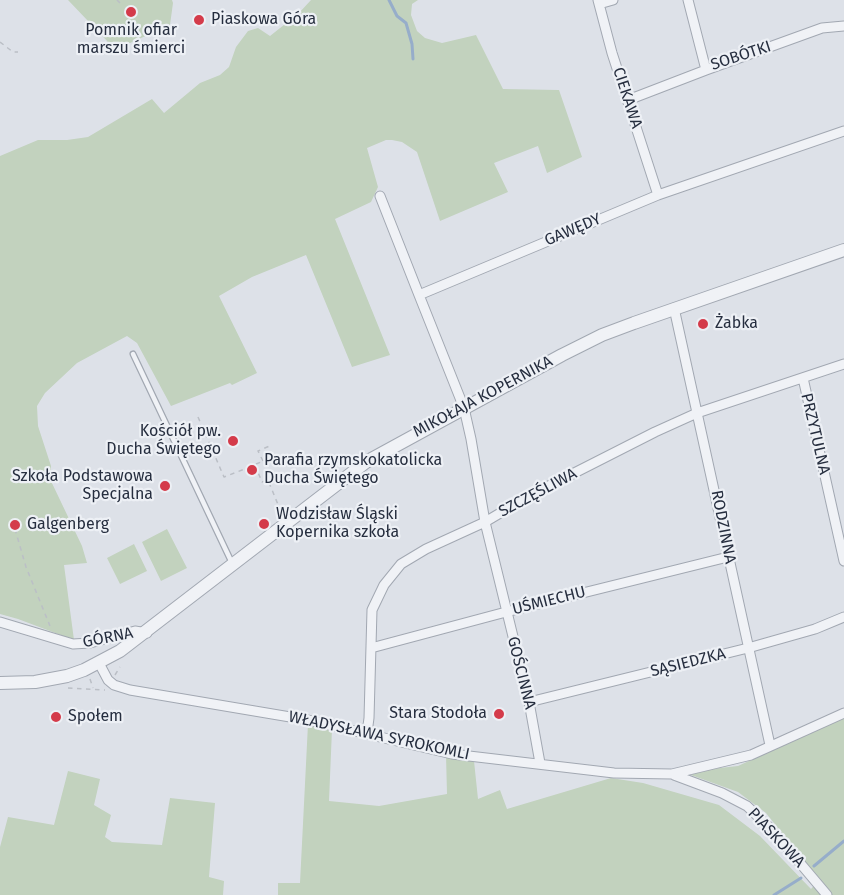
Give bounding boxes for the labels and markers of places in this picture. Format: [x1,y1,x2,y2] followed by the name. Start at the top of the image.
[124,5,138,19] marker: Pomnik ofiar marszu śmierci
[211,10,316,30] place label: Piaskowa Góra
[192,13,206,27] marker: Piaskowa Góra
[77,21,185,59] place label: Pomnik ofiar marszu śmierci
[715,314,758,334] place label: Żabka
[696,317,710,331] marker: Żabka
[106,422,221,460] place label: Kościół pw. Ducha Świętego
[226,434,240,448] marker: Kościół pw. Ducha Świętego
[264,451,442,489] place label: Parafia rzymskokatolicka Ducha Świętego
[245,463,259,477] marker: Parafia rzymskokatolicka Ducha Świętego
[12,467,153,505] place label: Szkoła Podstawowa Specjalna
[158,479,172,493] marker: Szkoła Podstawowa Specjalna
[276,505,399,543] place label: Wodzisław Śląski Kopernika szkoła
[27,515,109,535] place label: Galgenberg
[257,517,271,531] marker: Wodzisław Śląski Kopernika szkoła
[8,518,22,532] marker: Galgenberg
[389,704,487,724] place label: Stara Stodoła
[68,707,123,727] place label: Społem
[492,707,506,721] marker: Stara Stodoła
[49,710,63,724] marker: Społem

